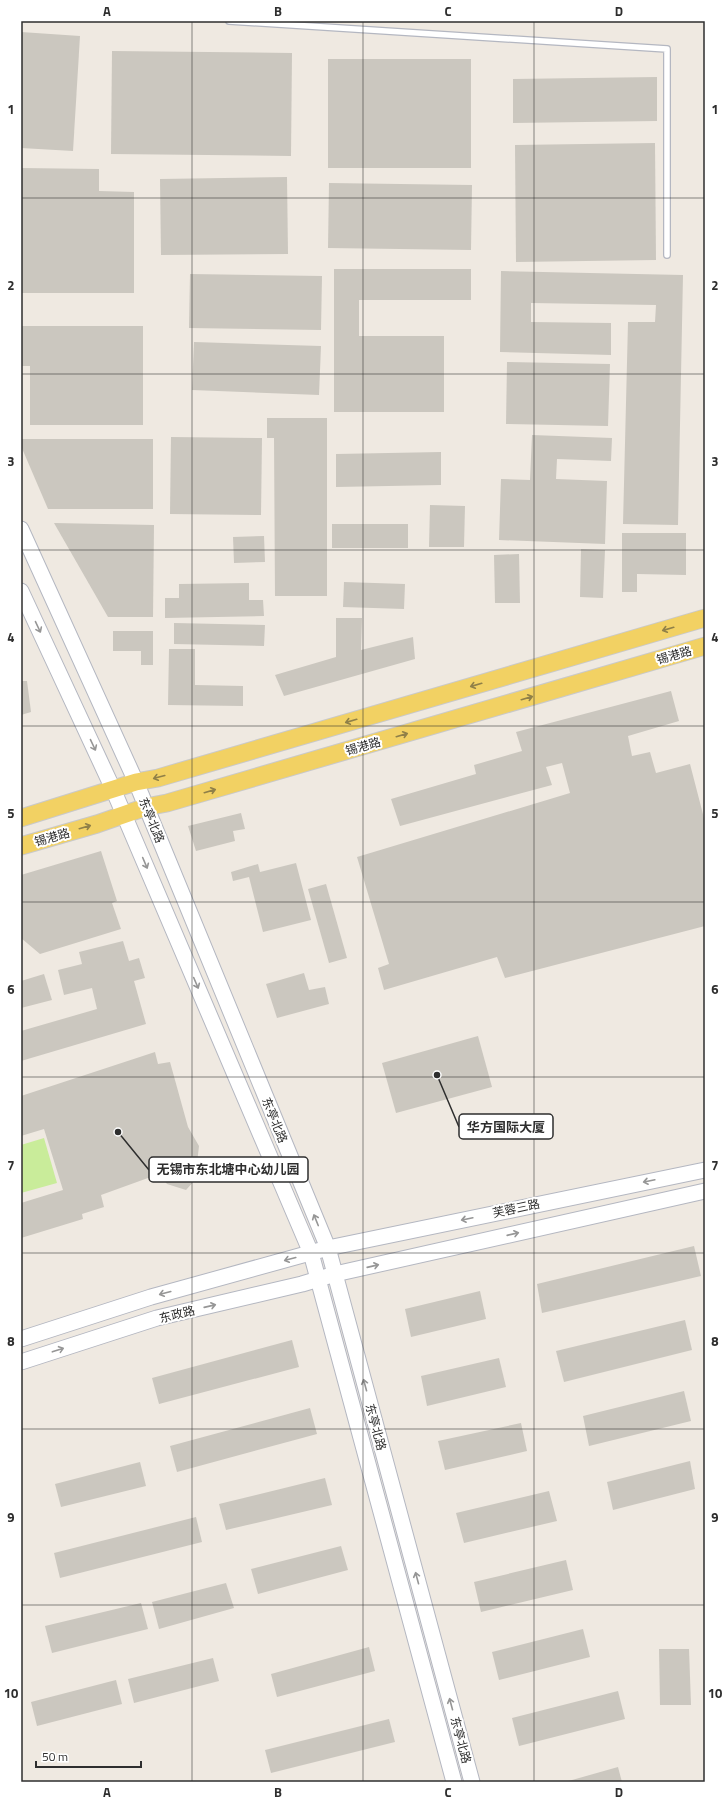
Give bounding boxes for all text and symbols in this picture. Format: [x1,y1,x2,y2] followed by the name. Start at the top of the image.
[103,1,111,21] text: A
[274,1,282,21] text: B
[444,1,452,21] text: C
[615,1,623,21] text: D
[7,99,15,119] text: 1
[711,99,719,119] text: 1
[7,275,15,295] text: 2
[711,275,719,295] text: 2
[7,451,15,471] text: 3
[711,451,719,471] text: 3
[34,620,42,632] one-way arrow
[661,626,674,633] one-way arrow
[7,627,15,647] text: 4
[711,627,719,647] text: 4
[654,641,694,669] street label: 锡港路
[469,682,482,689] one-way arrow
[520,694,533,701] one-way arrow
[345,718,358,725] one-way arrow
[395,731,408,738] one-way arrow
[343,732,383,760] street label: 锡港路
[90,738,97,750] one-way arrow
[153,774,166,781] one-way arrow
[203,787,216,794] one-way arrow
[134,794,170,846] street label: 东亭北路
[7,803,15,823] text: 5
[711,803,719,823] text: 5
[32,823,72,851] street label: 锡港路
[79,823,92,830] one-way arrow
[142,857,150,869] one-way arrow
[193,977,200,989] one-way arrow
[7,979,15,999] text: 6
[711,979,719,999] text: 6
[257,1094,293,1146] street label: 东亭北路
[459,1114,553,1139] callout: 华方国际大厦
[467,1117,545,1137] text: 华方国际大厦
[7,1155,15,1175] text: 7
[711,1155,719,1175] text: 7
[149,1157,308,1182] callout: 无锡市东北塘中心幼儿园
[156,1159,300,1179] text: 无锡市东北塘中心幼儿园
[643,1177,656,1185] one-way arrow
[491,1194,541,1222] street label: 芙蓉三路
[312,1215,320,1227] one-way arrow
[461,1215,474,1223] one-way arrow
[507,1230,520,1238] one-way arrow
[284,1256,297,1263] one-way arrow
[366,1261,379,1269] one-way arrow
[159,1290,172,1297] one-way arrow
[157,1300,197,1328] street label: 东政路
[203,1302,216,1309] one-way arrow
[7,1331,15,1351] text: 8
[711,1331,719,1351] text: 8
[52,1346,64,1354] one-way arrow
[361,1379,368,1392] one-way arrow
[361,1401,391,1453] street label: 东亭北路
[7,1507,15,1527] text: 9
[711,1507,719,1527] text: 9
[413,1572,420,1585] one-way arrow
[4,1683,18,1703] text: 10
[708,1683,722,1703] text: 10
[447,1698,454,1711] one-way arrow
[446,1714,476,1766] street label: 东亭北路
[36,1743,141,1769] scale bar
[42,1747,68,1766] text: 50 m
[103,1782,111,1802] text: A
[274,1782,282,1802] text: B
[444,1782,452,1802] text: C
[615,1782,623,1802] text: D

